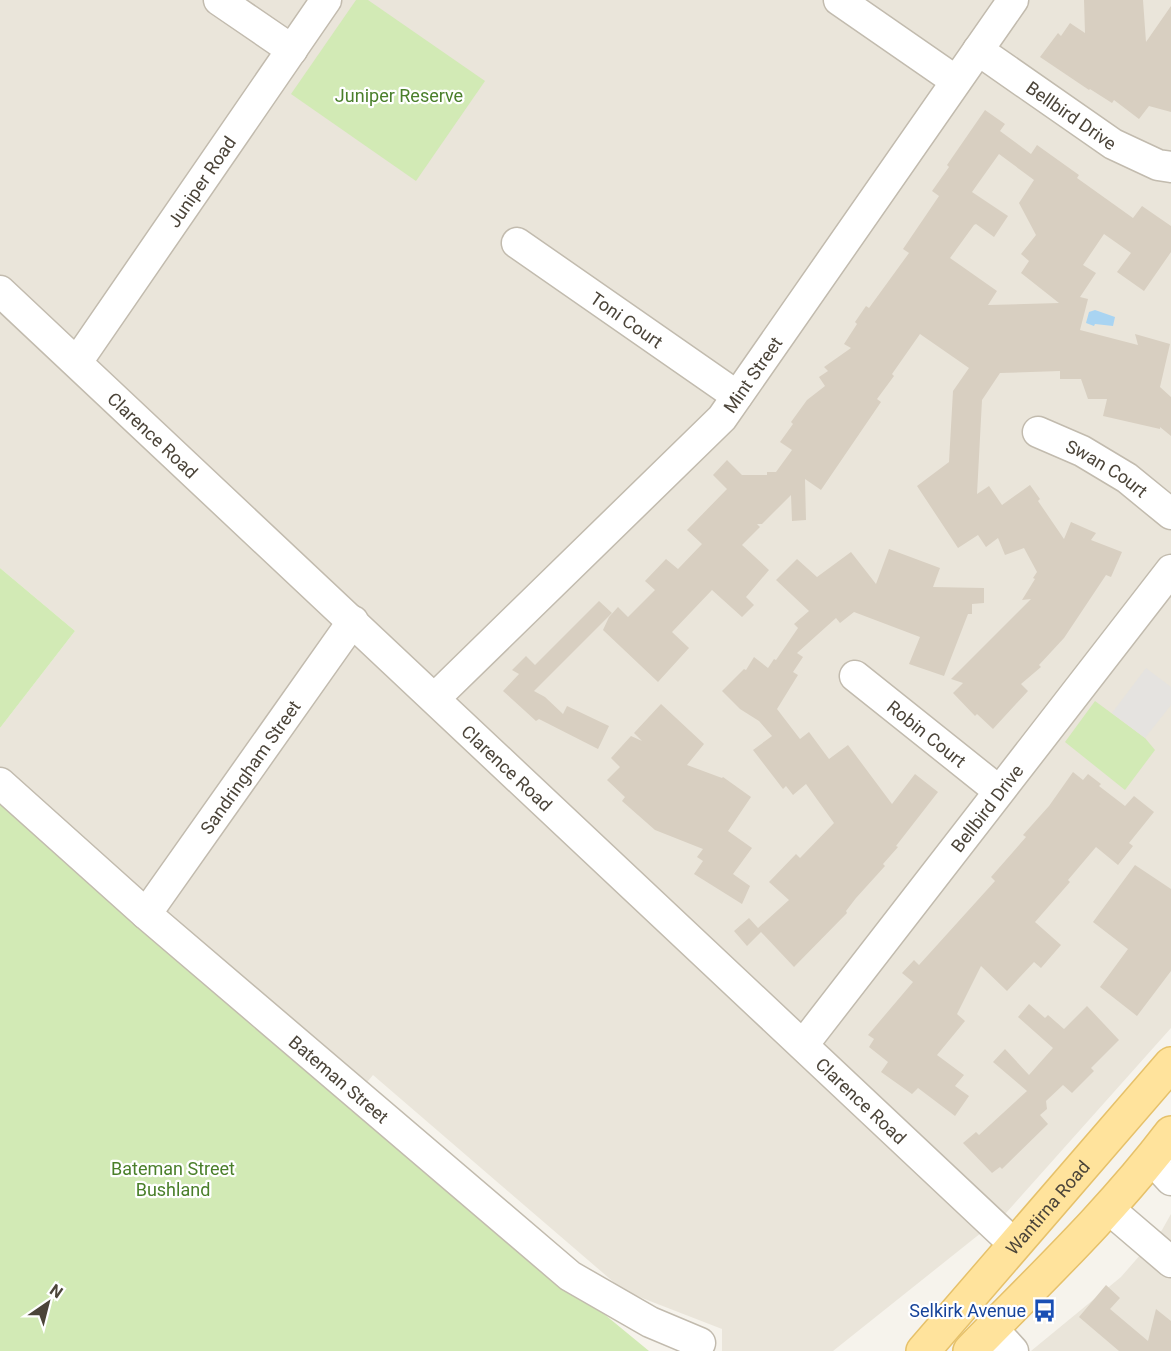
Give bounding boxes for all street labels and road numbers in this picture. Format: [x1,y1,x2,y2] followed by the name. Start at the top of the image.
[1022,77,1121,154] street label: Bellbird Drive
[162,132,240,231] street label: Juniper Road
[587,287,667,352] street label: Toni Court
[719,332,786,417] street label: Mint Street
[104,387,203,482] street label: Clarence Road
[1063,435,1152,501] street label: Swan Court
[196,696,304,838] street label: Sandringham Street
[883,696,971,771] street label: Robin Court
[458,720,557,815] street label: Clarence Road
[946,760,1027,856] street label: Bellbird Drive
[285,1031,393,1127] street label: Bateman Street
[812,1053,911,1148] street label: Clarence Road
[1001,1156,1094,1259] street label: Wantirna Road

